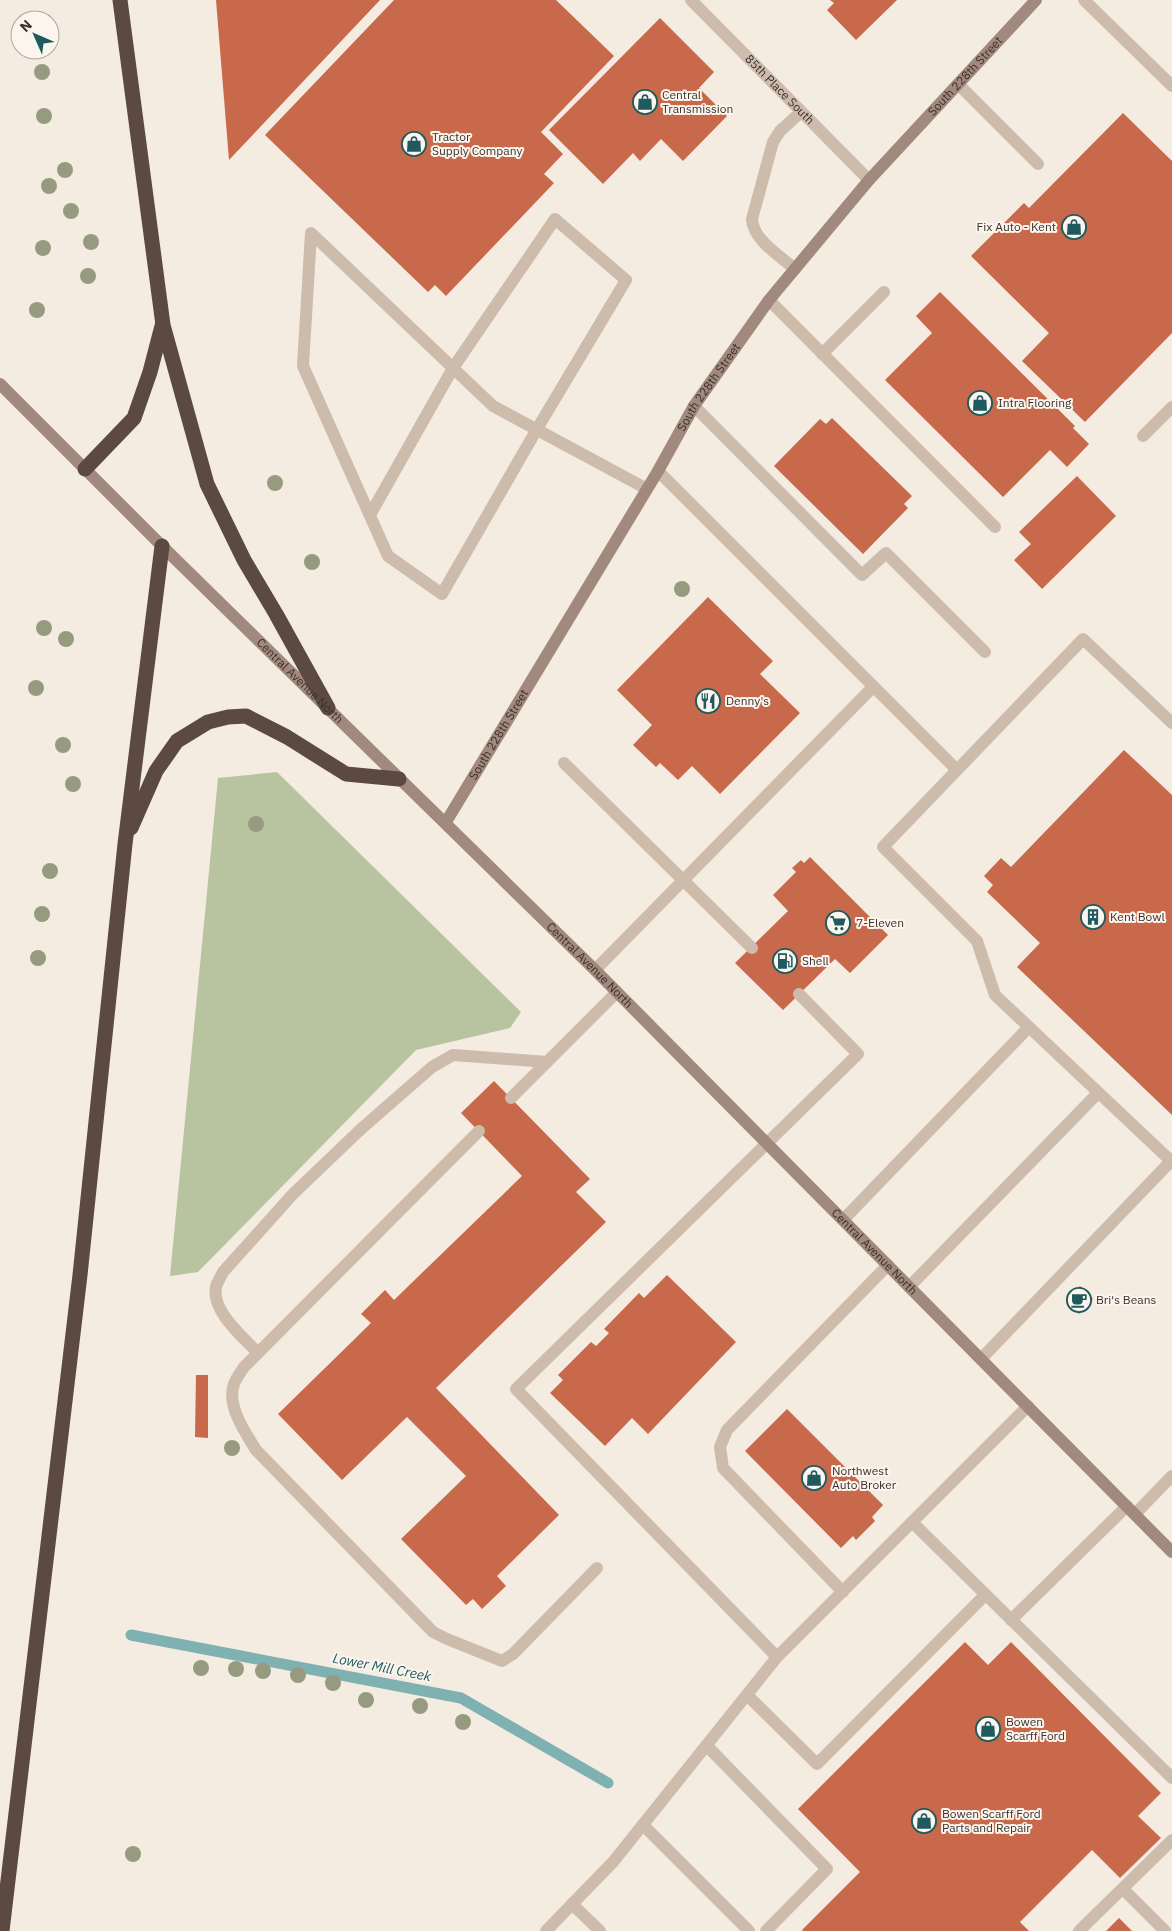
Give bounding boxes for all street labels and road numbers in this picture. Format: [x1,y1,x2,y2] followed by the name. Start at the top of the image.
[924,33,1005,119] street label: South 228th Street
[742,51,818,127] street label: 85th Place South
[674,340,743,434] street label: South 228th Street
[254,635,347,726] street label: Central Avenue North
[465,687,531,782] street label: South 228th Street
[544,919,636,1011] street label: Central Avenue North
[829,1205,921,1298] street label: Central Avenue North

